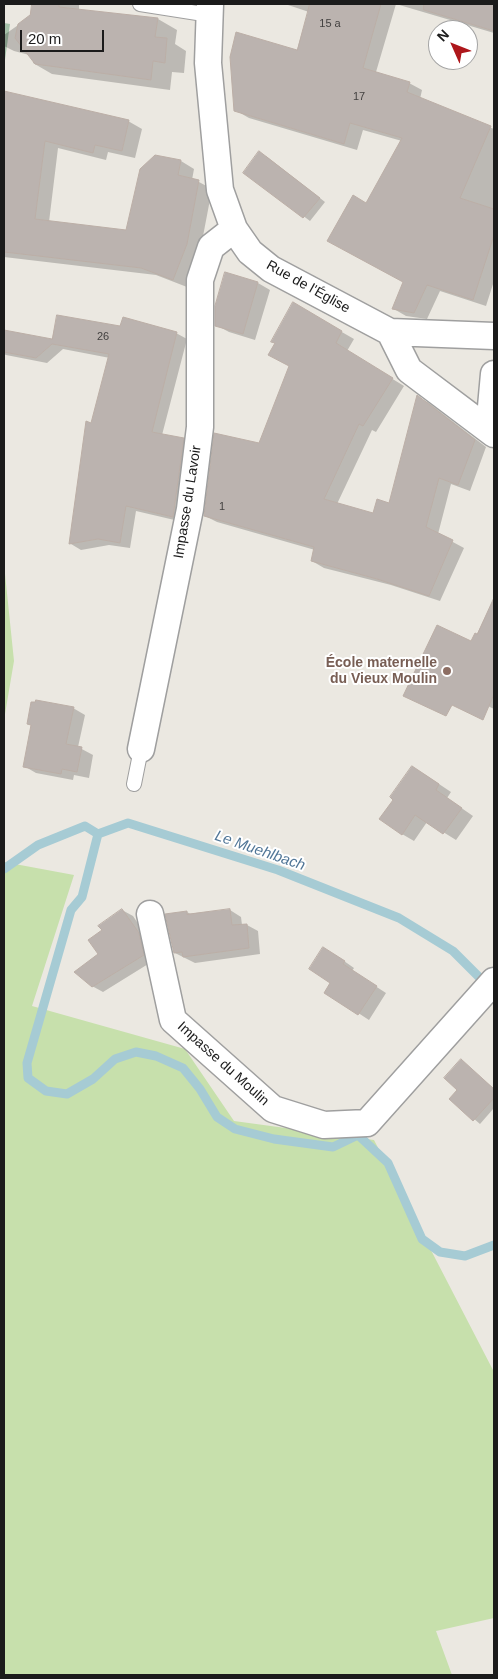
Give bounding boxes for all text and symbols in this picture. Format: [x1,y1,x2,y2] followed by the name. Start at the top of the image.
[319,17,341,31] house number: 15 a
[22,20,106,52] scale bar
[428,20,478,70] north arrow
[434,26,452,44] text: N
[28,30,61,47] text: 20 m
[353,90,365,104] house number: 17
[263,257,353,317] street label: Rue de l'Église
[97,330,109,344] house number: 26
[171,444,205,560] street label: Impasse du Lavoir
[219,500,225,514] house number: 1
[326,655,437,688] place label: École maternelle du Vieux Moulin
[441,665,453,677] marker: École maternelle du Vieux Moulin
[213,827,307,875] water label: Le Muehlbach
[174,1018,272,1110] street label: Impasse du Moulin

